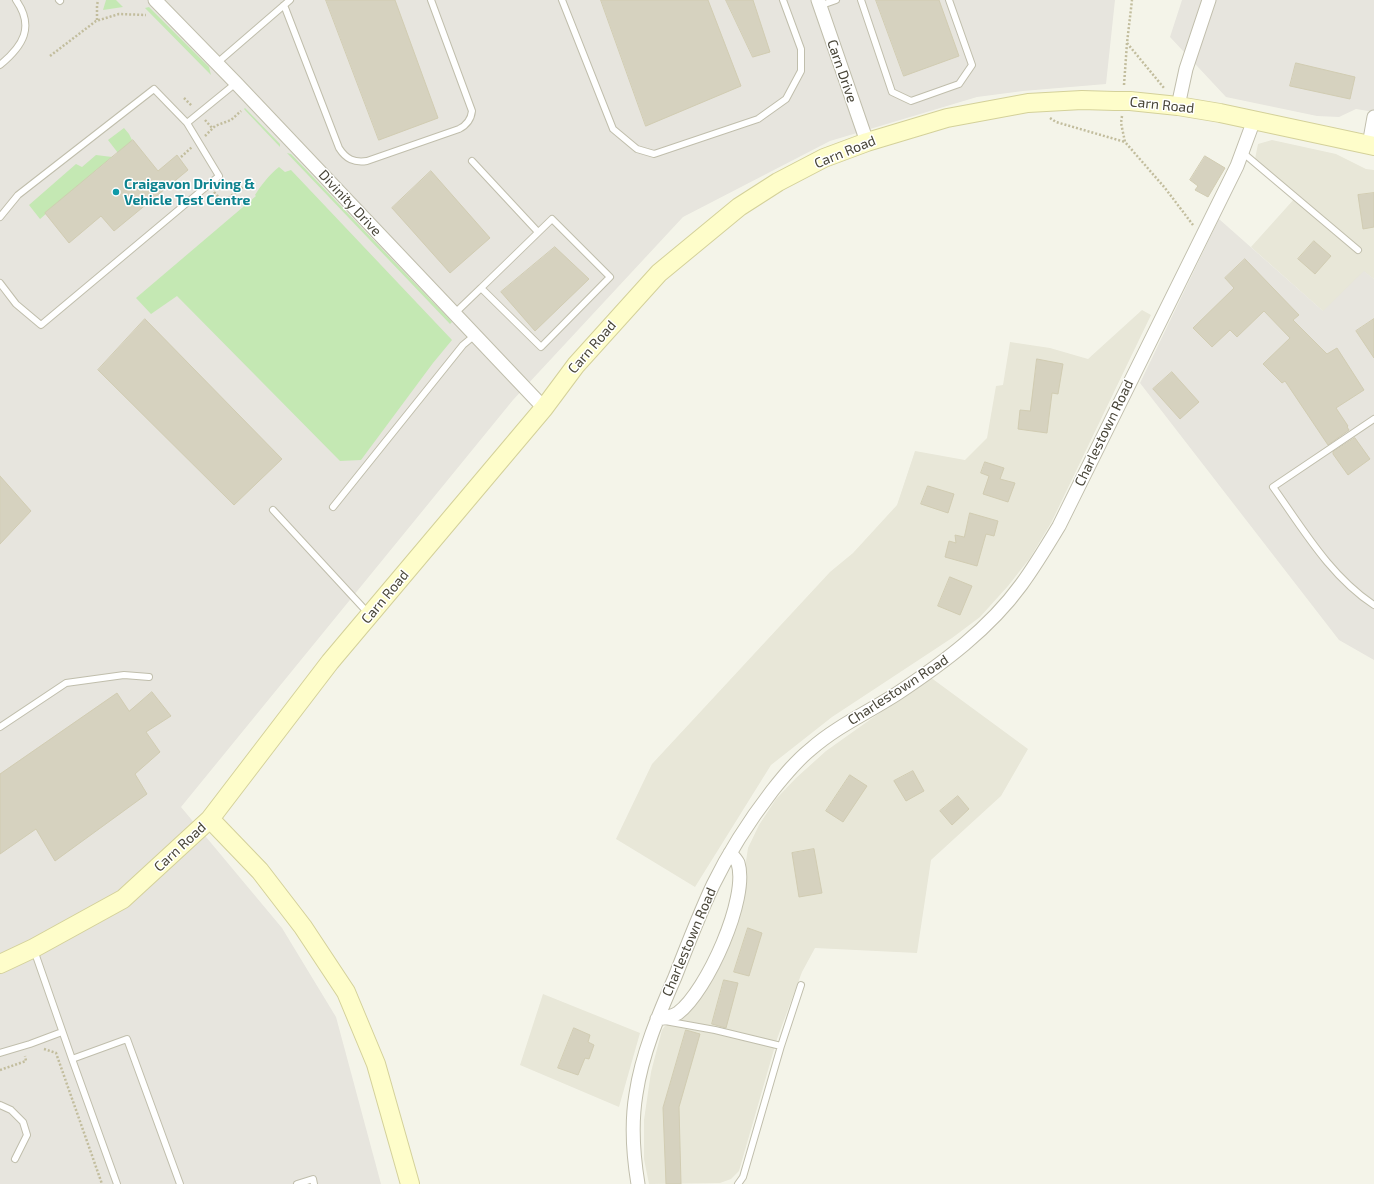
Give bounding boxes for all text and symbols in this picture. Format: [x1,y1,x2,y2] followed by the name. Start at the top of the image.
[823,37,861,105] street label: Carn Drive
[1129,93,1195,117] street label: Carn Road
[812,132,878,172] street label: Carn Road
[315,166,385,240] street label: Divinity Drive
[124,176,255,208] place label: Craigavon Driving & Vehicle Test Centre
[111,187,121,197] marker: Craigavon Driving & Vehicle Test Centre
[564,317,620,377] street label: Carn Road
[1071,377,1137,489] street label: Charlestown Road
[358,567,412,627] street label: Carn Road
[845,651,951,729] street label: Charlestown Road
[151,819,209,875] street label: Carn Road
[659,885,719,999] street label: Charlestown Road

